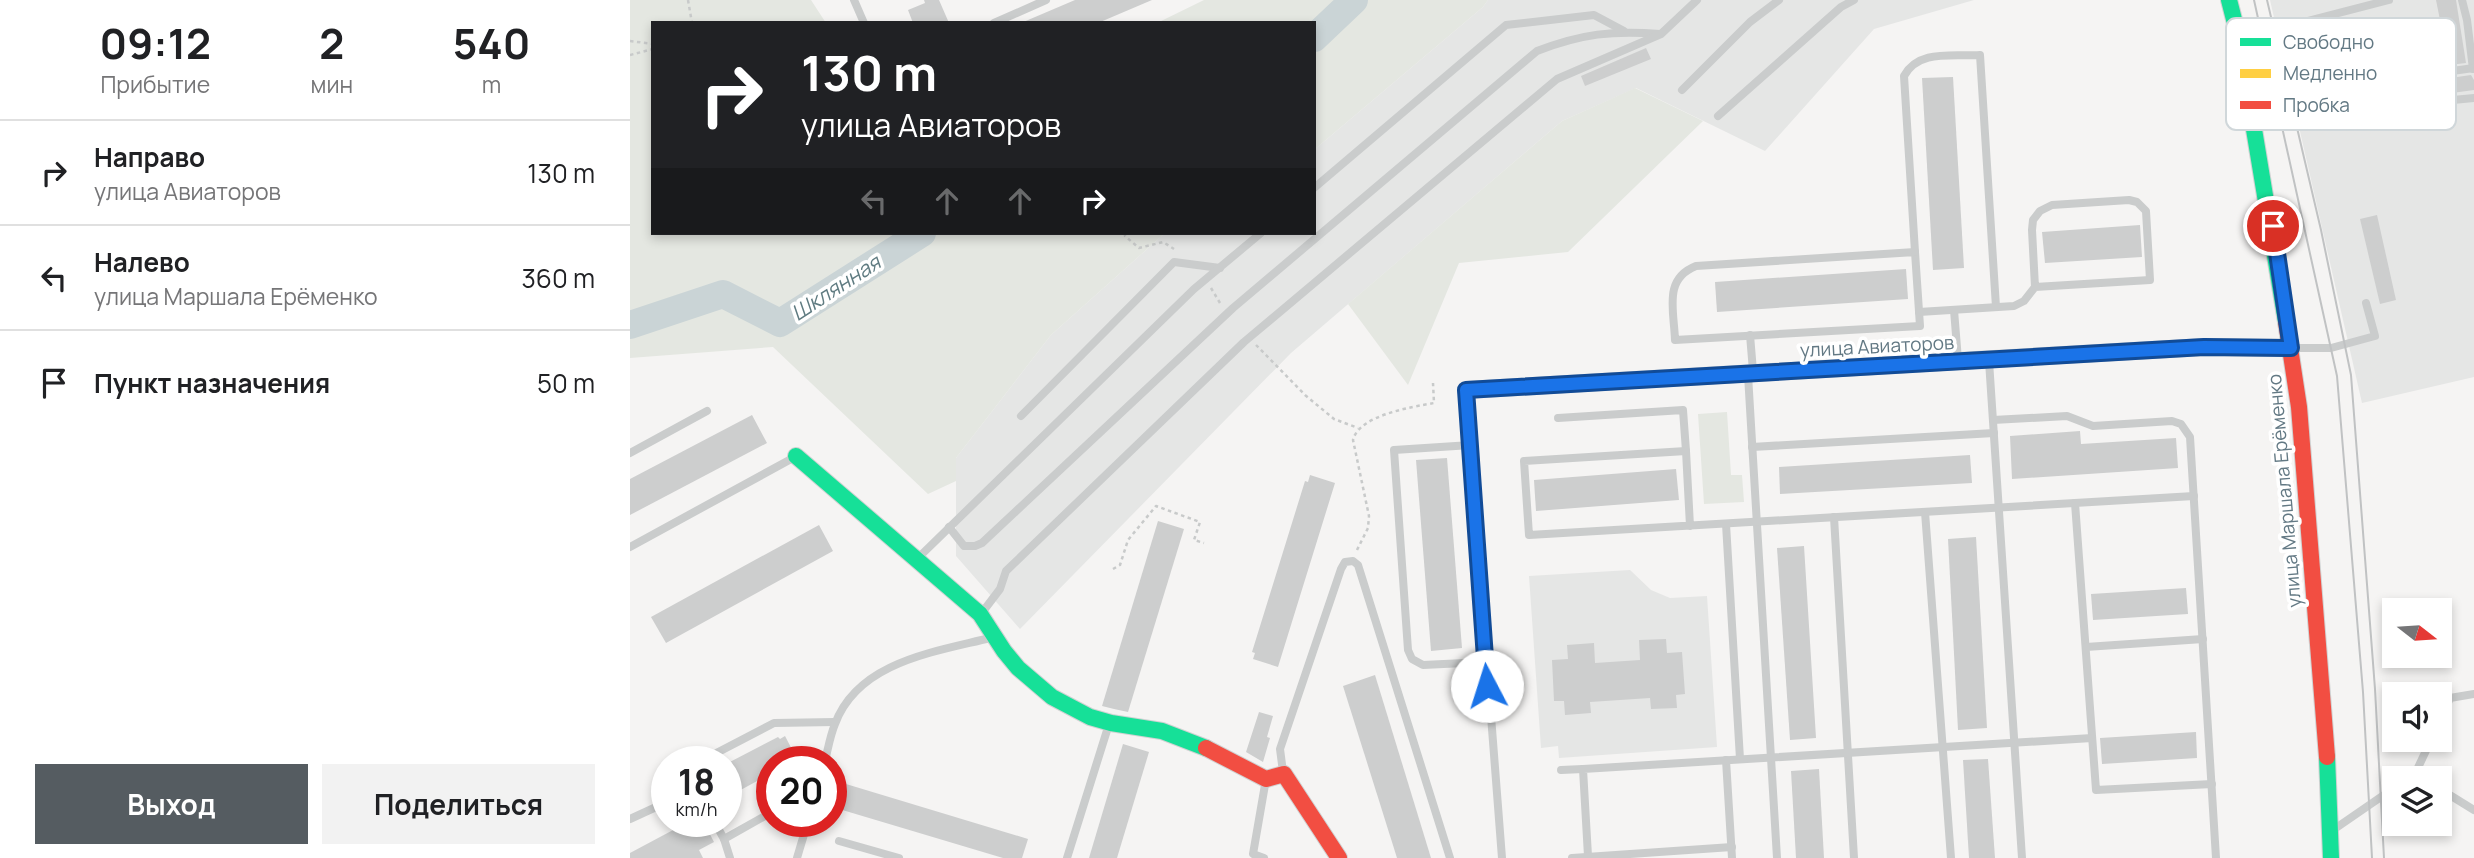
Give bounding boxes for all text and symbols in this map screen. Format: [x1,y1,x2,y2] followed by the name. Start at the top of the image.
[100,14,211,72] text: 09:12
[319,14,344,72] text: 2
[453,14,530,72] text: 540
[2226,18,2456,130] legend
[2283,29,2374,55] text: Свободно
[801,39,937,106] text: 130 m
[686,49,777,140] icon: right
[2283,60,2377,86] text: Медленно
[100,68,210,100] text: Прибытие
[311,68,353,100] text: мин
[482,68,501,100] text: m
[2283,92,2350,118] text: Пробка
[801,103,1061,147] text: улица Авиаторов
[94,139,205,175] text: Направо
[35,154,73,192] icon: right
[527,155,595,191] text: 130 m
[94,175,281,207] text: улица Авиаторов
[855,182,893,220] icon: left
[928,182,966,220] icon: ahead
[1001,182,1039,220] icon: ahead
[1074,182,1112,220] icon: right
[2243,196,2303,256] pin
[2254,207,2292,245] icon: arrive
[94,244,190,280] text: Налево
[785,247,887,326] water label: Шклянная
[35,259,73,297] icon: left
[521,260,595,296] text: 360 m
[94,280,378,312] text: улица Маршала Ерёменко
[1799,329,1955,363] street label: улица Авиаторов
[35,364,73,402] icon: arrive
[94,365,330,401] text: Пункт назначения
[537,365,595,401] text: 50 m
[2261,373,2307,609] street label: улица Маршала Ерёменко
[2382,598,2452,668] north arrow
[2382,598,2452,836] map controls
[1450,649,1524,723] position arrow
[2382,682,2452,752] button: sound
[756,746,847,837] speed limit sign: 20
[678,758,715,806] text: 18
[35,764,308,844] button: Выход
[322,764,595,844] button: Поделиться
[2382,766,2452,836] button: layers
[676,797,717,821] text: km/h

